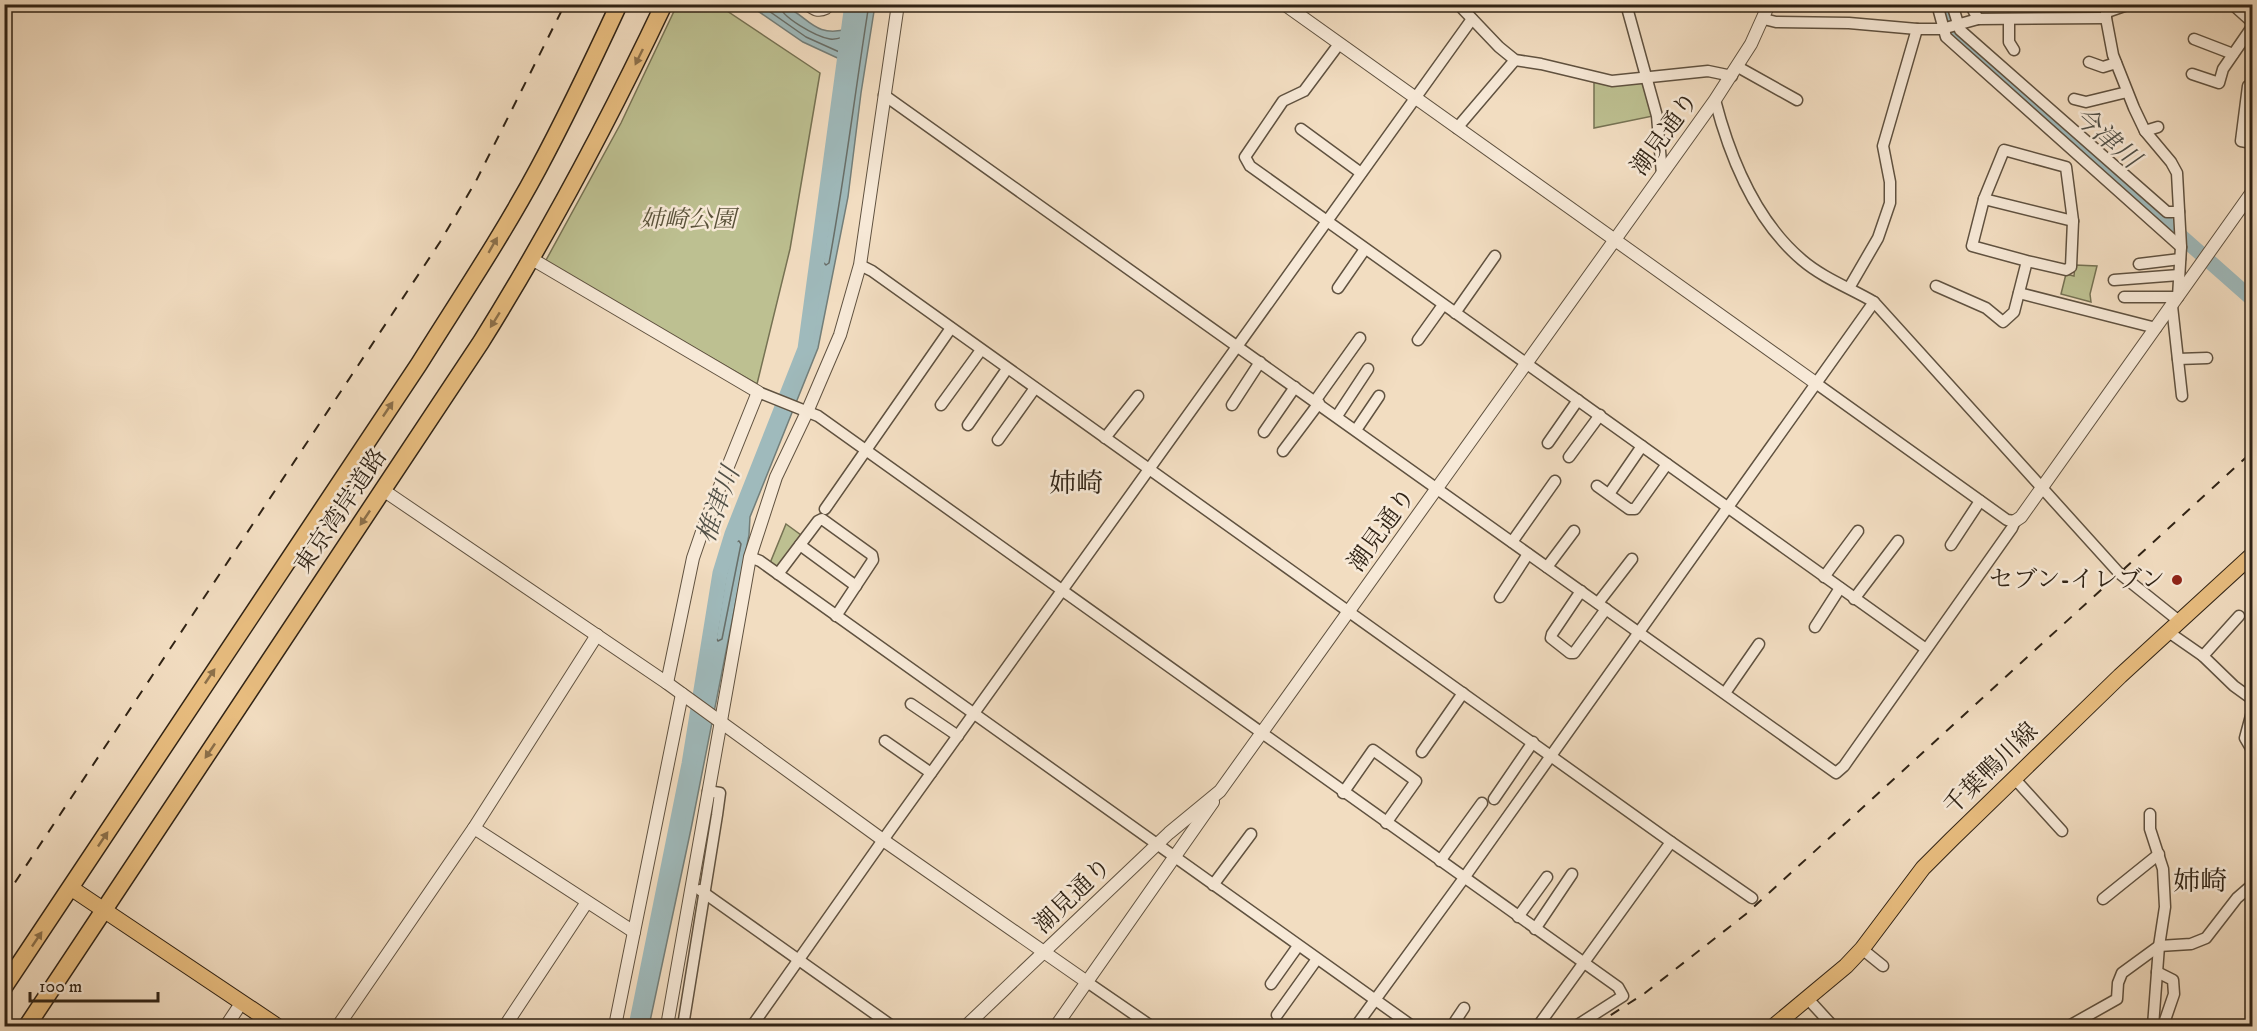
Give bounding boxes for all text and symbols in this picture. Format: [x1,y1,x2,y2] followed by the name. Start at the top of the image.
[634,49,643,66] one-way arrow
[1625,86,1705,182] street label: 潮見通り
[2066,100,2149,178] water label: 今津川
[640,205,740,235] park label: 姉崎公園
[488,237,499,253] one-way arrow
[489,312,500,328] one-way arrow
[383,401,394,417] one-way arrow
[288,443,394,579] street label: 東京湾岸道路
[690,460,749,547] water label: 椎津川
[1049,467,1103,501] district label: 姉崎
[1342,482,1422,578] street label: 潮見通り
[359,510,370,527] one-way arrow
[1989,565,2165,595] place label: セブン-イレブン
[2170,573,2184,587] marker: セブン-イレブン
[205,668,216,684] one-way arrow
[1937,717,2045,821] street label: 千葉鴨川線
[204,742,216,758] one-way arrow
[97,830,108,847] one-way arrow
[1028,852,1118,940] street label: 潮見通り
[2173,865,2227,899] district label: 姉崎
[31,931,43,947] one-way arrow
[30,965,158,1003] scale bar
[39,976,82,998] text: 100 m

